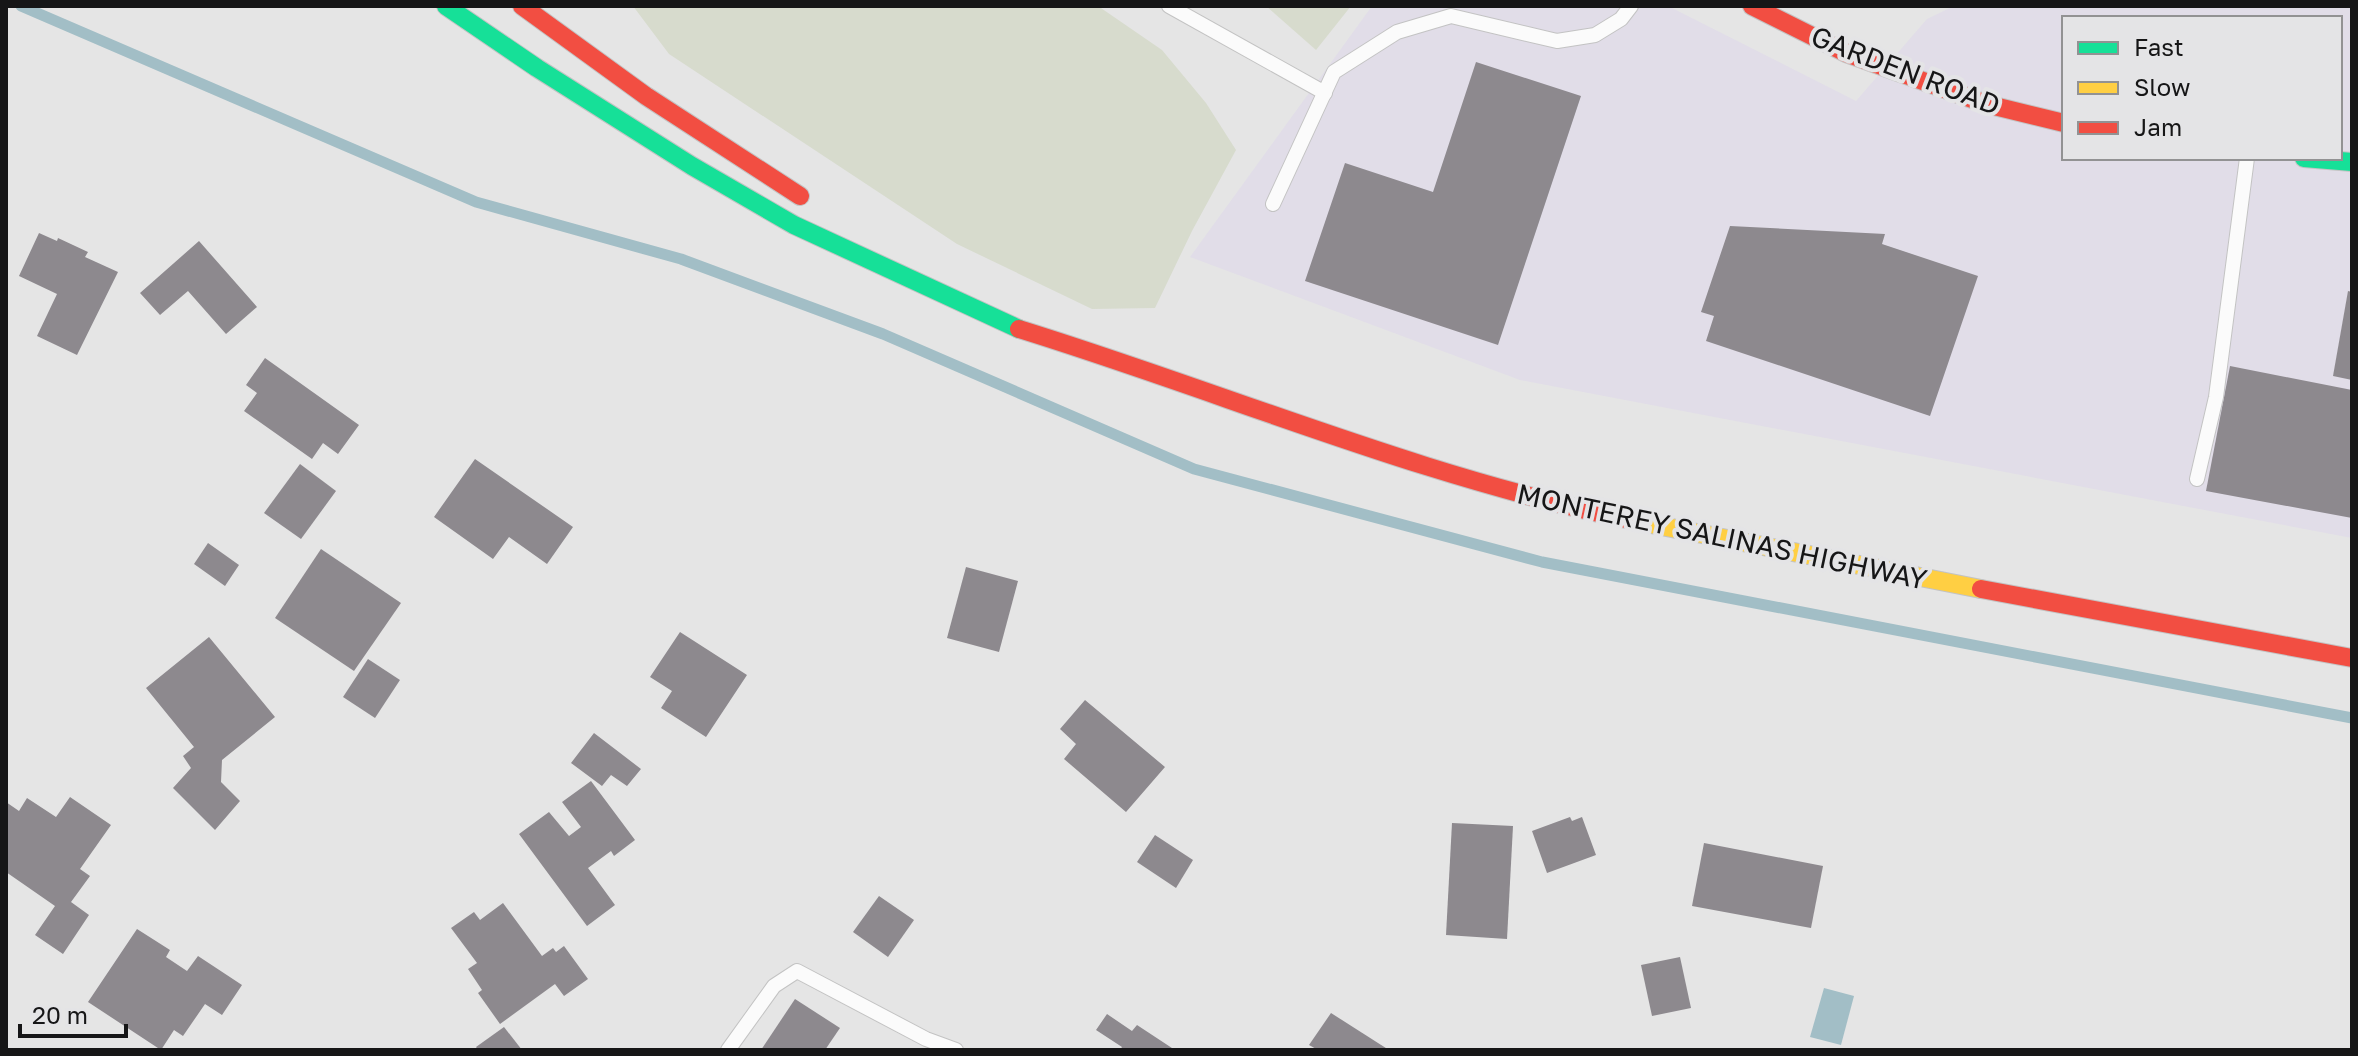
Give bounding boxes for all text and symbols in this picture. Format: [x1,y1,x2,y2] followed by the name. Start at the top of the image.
[2062,16,2342,160] legend
[1807,19,2005,121] street label: GARDEN ROAD
[2134,32,2184,61] text: Fast
[2134,72,2190,101] text: Slow
[2134,112,2182,141] text: Jam
[1514,476,1930,596] street label: MONTEREY SALINAS HIGHWAY
[20,988,126,1038] scale bar
[32,1000,88,1029] text: 20 m

